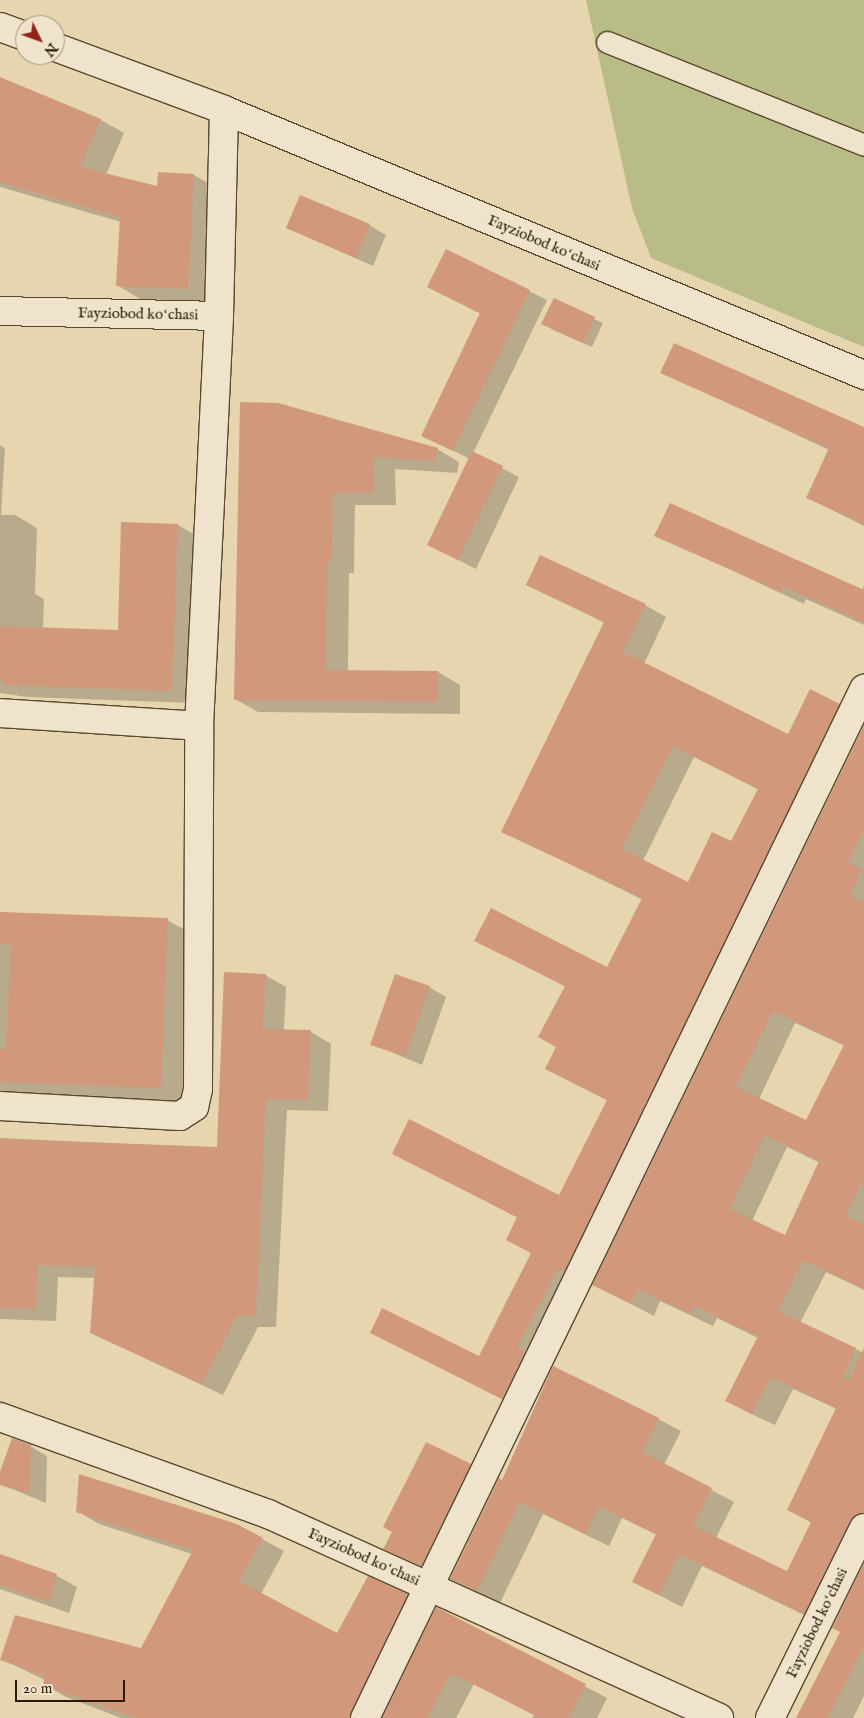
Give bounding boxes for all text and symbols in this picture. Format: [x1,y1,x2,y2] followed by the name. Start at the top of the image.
[15,15,65,65] north arrow
[40,39,61,60] text: N
[485,211,603,275] street label: Fayziobod koʻchasi
[78,304,198,324] street label: Fayziobod koʻchasi
[305,1524,423,1590] street label: Fayziobod koʻchasi
[782,1565,852,1681] street label: Fayziobod koʻchasi
[18,1670,128,1702] scale bar
[23,1679,52,1698] text: 20 m

